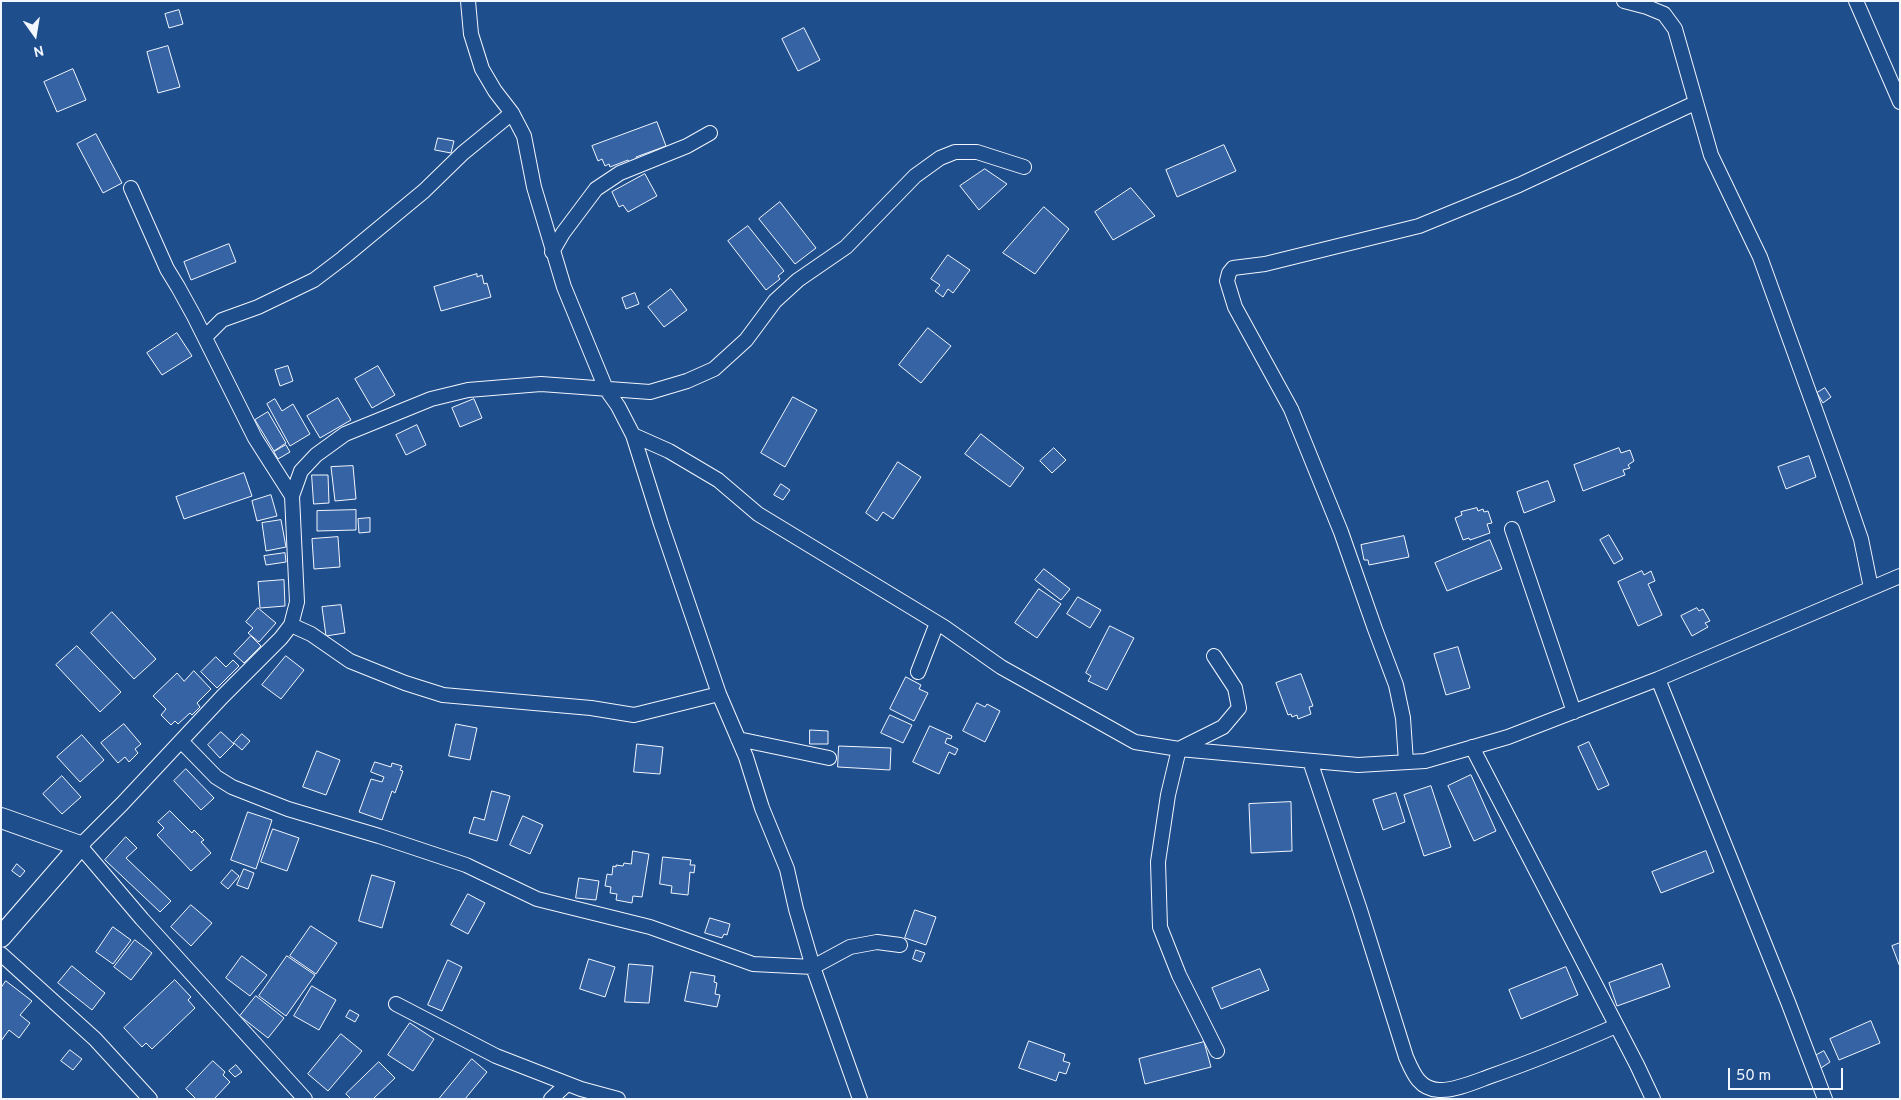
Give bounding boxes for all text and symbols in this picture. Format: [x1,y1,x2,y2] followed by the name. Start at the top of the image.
[10,10,60,60] north arrow
[32,41,45,60] text: N
[1731,1058,1846,1090] scale bar
[1736,1067,1771,1086] text: 50 m

